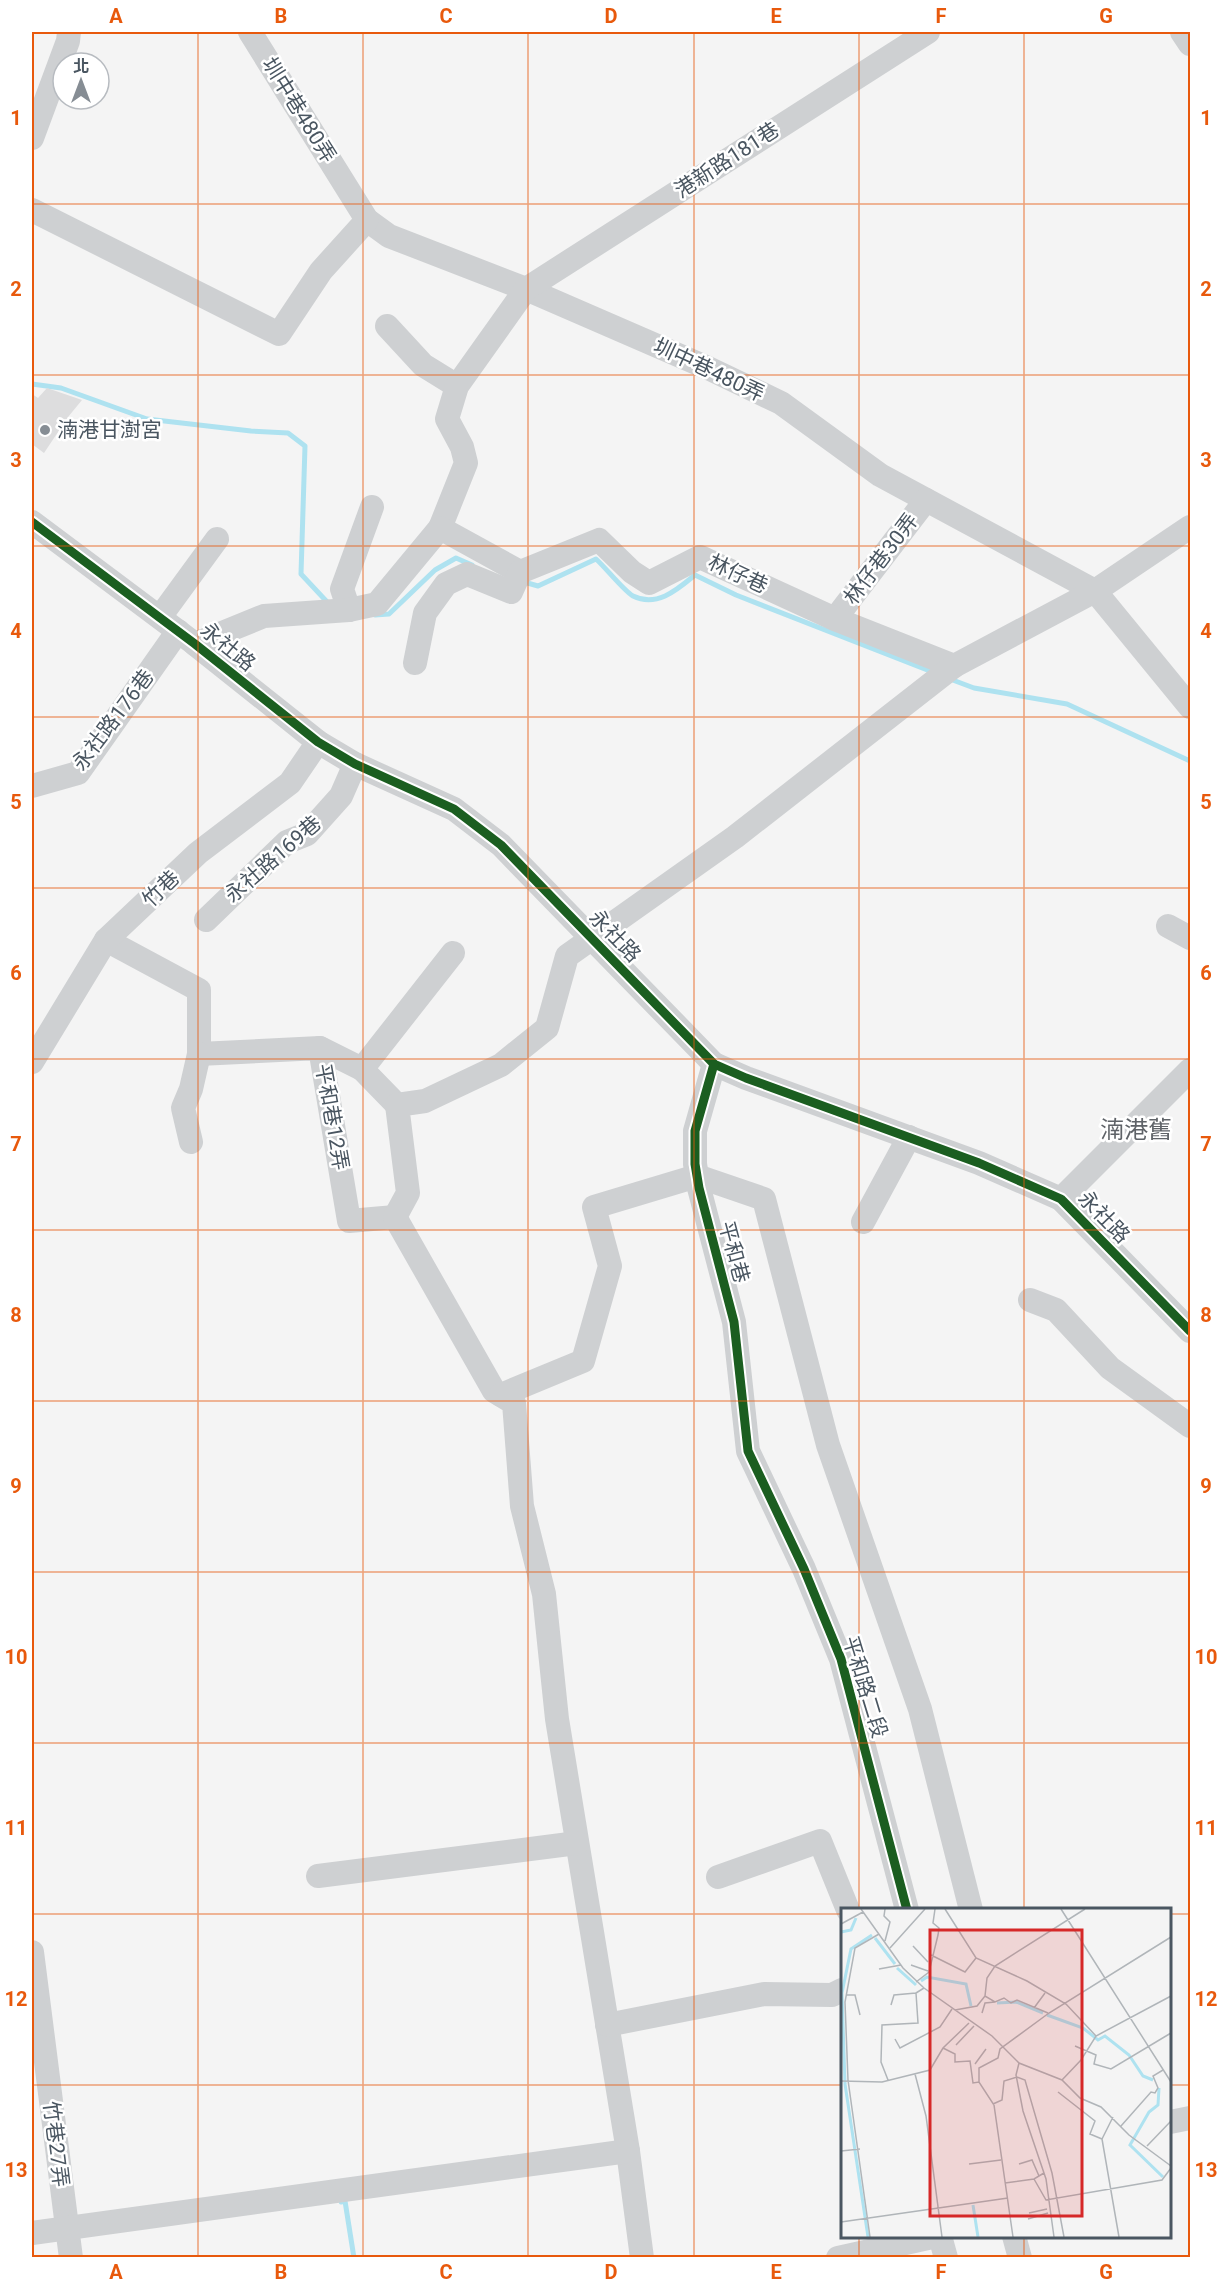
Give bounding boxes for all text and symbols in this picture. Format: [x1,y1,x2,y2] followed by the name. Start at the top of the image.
[109,4,123,28] text: A
[275,4,287,28] text: B
[439,4,453,28] text: C
[605,4,618,28] text: D
[770,4,782,28] text: E
[936,4,947,28] text: F
[1099,4,1113,28] text: G
[51,51,111,111] north arrow
[257,53,341,167] street label: 圳中巷480弄
[73,57,89,76] text: 北
[10,106,22,130] text: 1
[1200,106,1212,130] text: 1
[670,117,784,203] street label: 港新路181巷
[10,277,22,301] text: 2
[1200,277,1212,301] text: 2
[650,334,768,406] street label: 圳中巷480弄
[57,418,162,442] place label: 湳港甘澍宮
[38,423,52,437] marker: 湳港甘澍宮
[10,448,22,472] text: 3
[1200,448,1212,472] text: 3
[839,509,923,609] street label: 林仔巷30弄
[704,550,772,598] street label: 林仔巷
[196,618,260,676] street label: 永社路
[10,619,22,643] text: 4
[1200,619,1212,643] text: 4
[67,665,159,775] street label: 永社路176巷
[10,790,22,814] text: 5
[1200,790,1212,814] text: 5
[220,811,326,907] street label: 永社路169巷
[138,866,184,912] street label: 竹巷
[584,905,646,967] street label: 永社路
[10,961,22,985] text: 6
[1200,961,1212,985] text: 6
[311,1062,353,1172] street label: 平和巷12弄
[1100,1116,1172,1144] district label: 湳港舊
[10,1132,22,1156] text: 7
[1200,1132,1212,1156] text: 7
[1073,1186,1135,1248] street label: 永社路
[714,1218,754,1286] street label: 平和巷
[10,1303,22,1327] text: 8
[1200,1303,1212,1327] text: 8
[10,1474,22,1498] text: 9
[1200,1474,1212,1498] text: 9
[838,1633,892,1741] street label: 平和路二段
[5,1645,27,1669] text: 10
[1195,1645,1217,1669] text: 10
[5,1816,27,1840] text: 11
[1195,1816,1217,1840] text: 11
[841,1908,1171,2238] inset map
[5,1987,27,2011] text: 12
[1195,1987,1217,2011] text: 12
[39,2100,73,2188] street label: 竹巷27弄
[5,2158,27,2182] text: 13
[1195,2158,1217,2182] text: 13
[109,2260,123,2284] text: A
[275,2260,287,2284] text: B
[439,2260,453,2284] text: C
[605,2260,618,2284] text: D
[770,2260,782,2284] text: E
[936,2260,947,2284] text: F
[1099,2260,1113,2284] text: G

